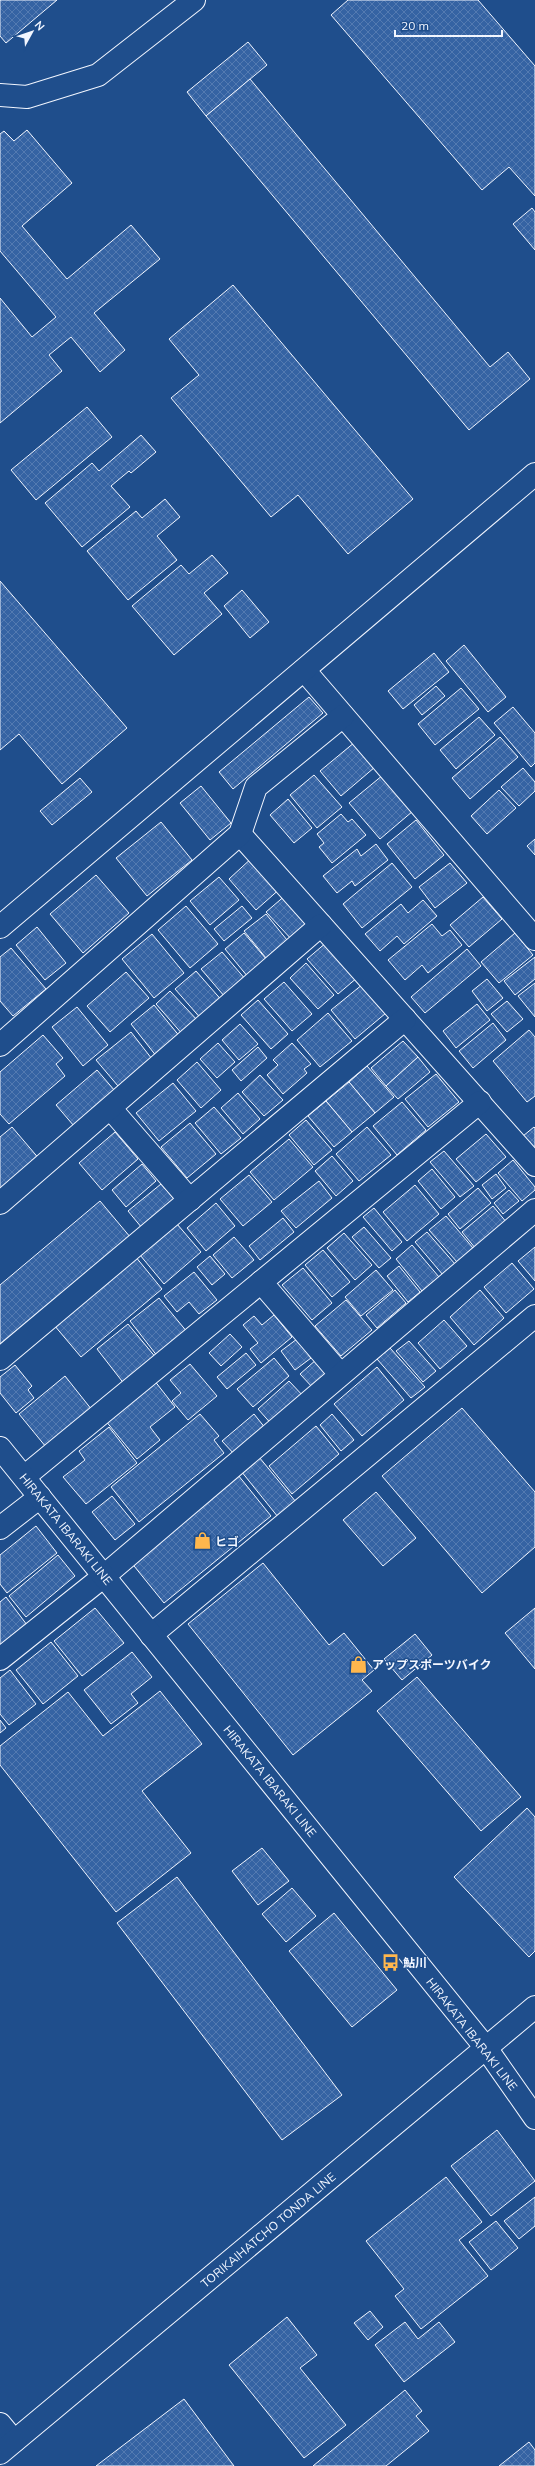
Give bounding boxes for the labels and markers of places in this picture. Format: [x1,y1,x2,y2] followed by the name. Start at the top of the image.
[192,1531,212,1551] shop icon: ヒゴ
[215,1534,239,1549] place label: ヒゴ
[349,1654,369,1674] shop icon: アップスポーツバイク
[372,1657,492,1672] place label: アップスポーツバイク
[380,1952,400,1972] bus stop icon: 鮎川
[403,1955,427,1970] place label: 鮎川

